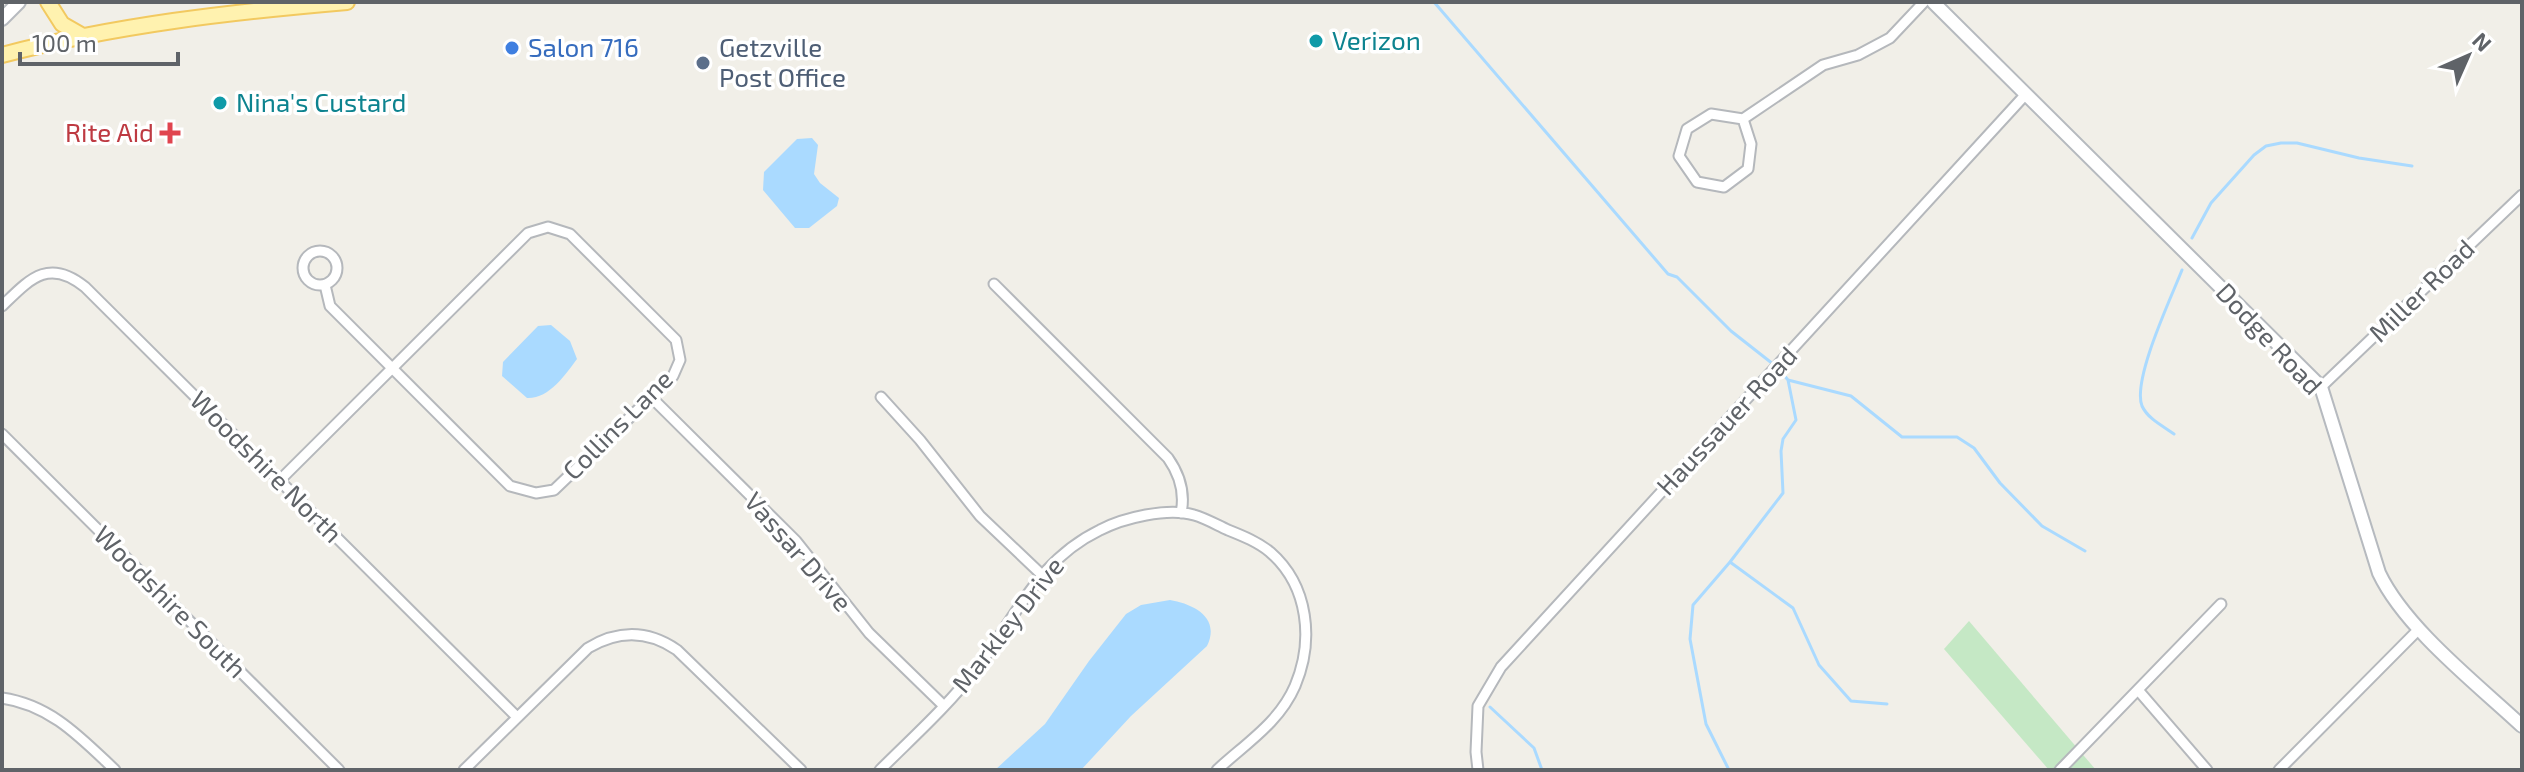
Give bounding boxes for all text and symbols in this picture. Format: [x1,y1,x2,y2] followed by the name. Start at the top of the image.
[20,16,178,66] scale bar
[2428,16,2508,96] north arrow
[1332,24,1421,55] place label: Verizon
[2468,26,2498,56] text: N
[32,28,97,57] text: 100 m
[528,31,639,62] place label: Salon 716
[719,31,846,92] place label: Getzville Post Office
[1307,32,1325,50] marker: Verizon
[503,39,521,57] marker: Salon 716
[694,54,712,72] marker: Getzville Post Office
[236,86,406,117] place label: Nina's Custard
[211,94,229,112] marker: Nina's Custard
[65,116,154,147] place label: Rite Aid
[161,124,179,142] marker: Rite Aid
[2362,232,2480,348] street label: Miller Road
[2211,276,2330,400] street label: Dodge Road
[1649,339,1803,501] street label: Haussauer Road
[556,363,678,485] street label: Collins Lane
[185,384,349,548] street label: Woodshire North
[739,485,859,617] street label: Vassar Drive
[89,518,254,683] street label: Woodshire South
[944,550,1069,698] street label: Markley Drive

